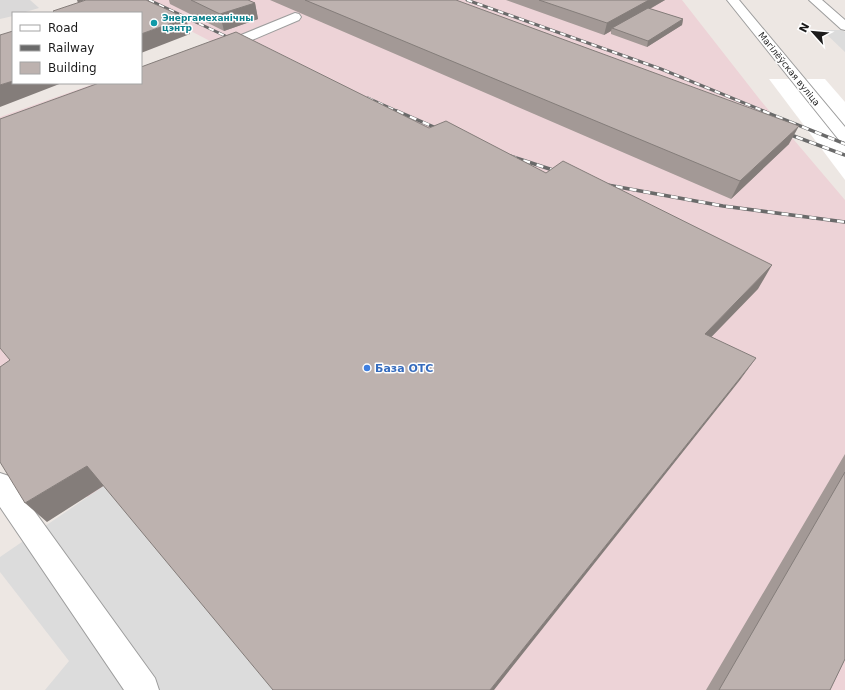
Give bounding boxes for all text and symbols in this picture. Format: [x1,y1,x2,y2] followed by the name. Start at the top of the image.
[12,12,142,84] legend
[793,12,833,52] north arrow
[162,13,253,33] place label: Энергамеханічны цэнтр
[149,18,159,28] marker: Энергамеханічны цэнтр
[48,21,78,35] text: Road
[797,21,812,35] text: N
[756,30,822,108] street label: Магілёўская вуліца
[48,41,94,55] text: Railway
[48,61,97,75] text: Building
[375,362,433,375] place label: База ОТС
[362,363,372,373] marker: База ОТС

